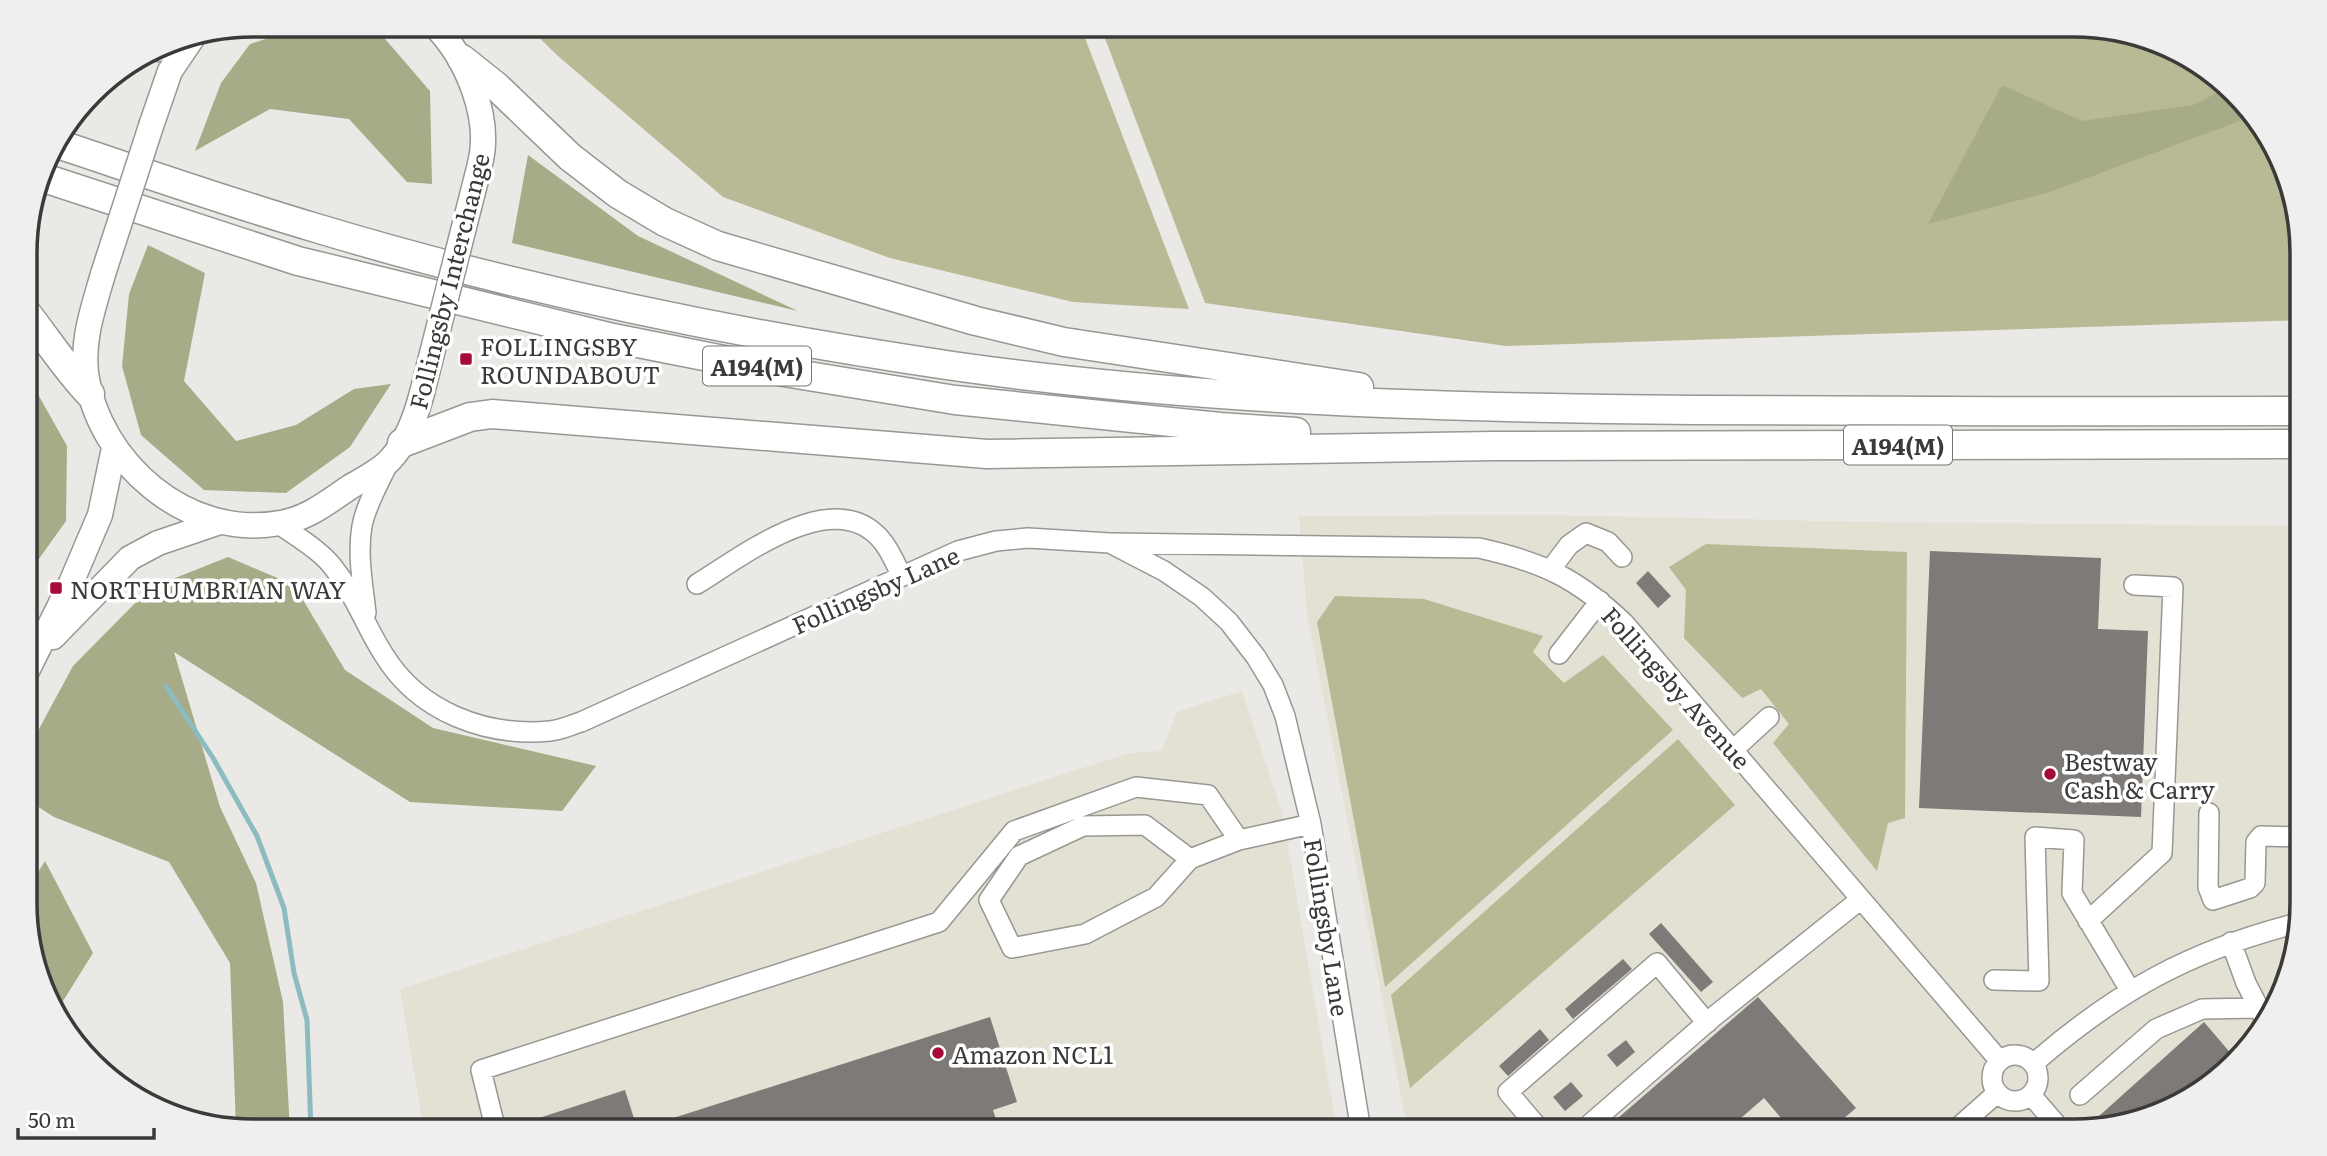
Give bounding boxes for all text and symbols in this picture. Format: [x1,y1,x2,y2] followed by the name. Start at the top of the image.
[399,149,497,413] street label: Follingsby Interchange
[480,328,660,391] place label: FOLLINGSBY ROUNDABOUT
[703,346,811,386] road number: A194(M)
[458,351,474,367] marker: FOLLINGSBY ROUNDABOUT
[1844,426,1952,464] road number: A194(M)
[786,536,964,642] street label: Follingsby Lane
[70,571,346,606] place label: NORTHUMBRIAN WAY
[48,580,64,596] marker: NORTHUMBRIAN WAY
[1594,598,1760,776] street label: Follingsby Avenue
[2064,743,2215,806] place label: Bestway Cash & Carry
[2042,766,2058,782] marker: Bestway Cash & Carry
[1297,835,1359,1019] street label: Follingsby Lane
[952,1036,1113,1071] place label: Amazon NCL1
[930,1045,946,1061] marker: Amazon NCL1
[18,1096,154,1140] scale bar
[28,1103,75,1134] text: 50 m

